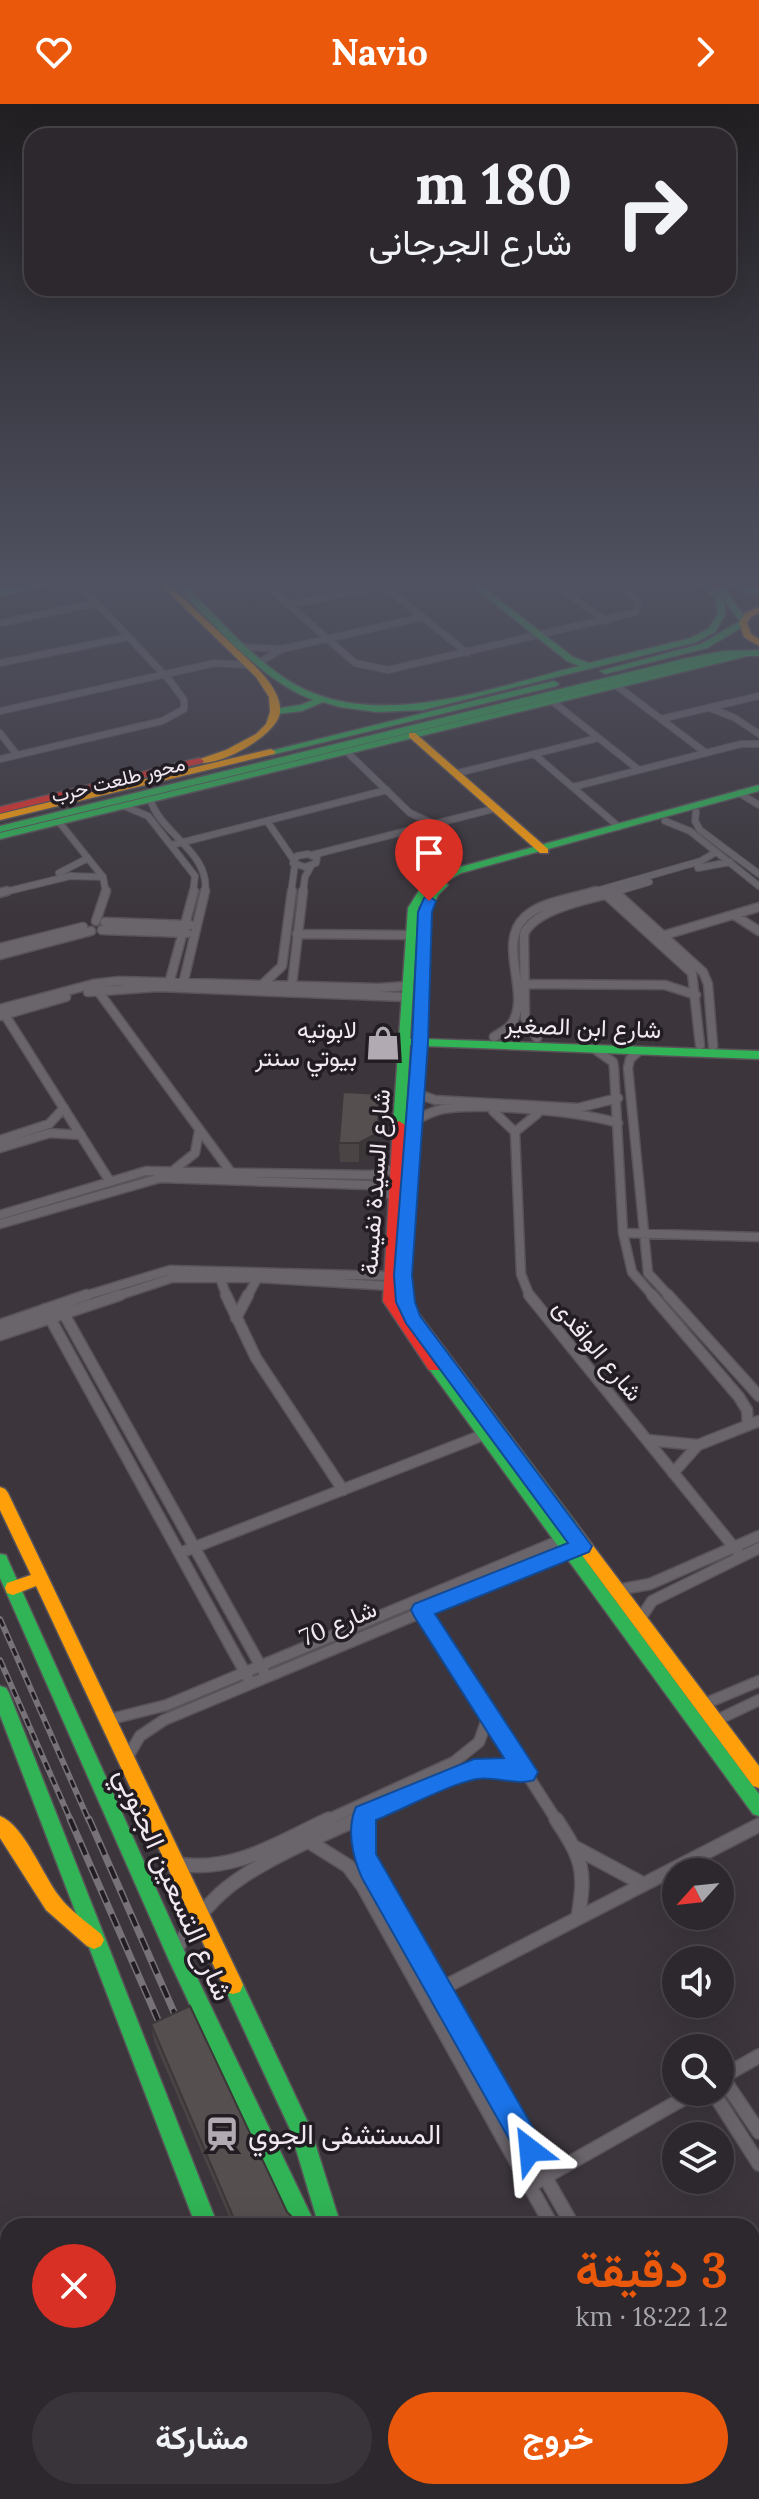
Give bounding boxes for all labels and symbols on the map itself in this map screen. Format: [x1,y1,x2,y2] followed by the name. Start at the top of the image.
[48,750,188,809] street label: محور طلعت حرب
[395,819,463,901] pin
[503,1009,662,1046] street label: شارع ابن الصغير
[254,1014,357,1077] place label: لابوتيه بيوتي سنتر
[364,1024,402,1062] shop icon: لابوتيه بيوتي سنتر
[353,1088,398,1276] street label: شارع السيدة نفيسة
[546,1293,650,1408] street label: شارع الواقدى
[295,1593,382,1654] street label: شارع 70
[102,1762,242,2008] street label: شارع التسعين الجنوبي
[662,1858,734,1930] north arrow
[488,2108,572,2192] position arrow
[203,2115,241,2153] station icon: المستشفى الجوي
[248,2116,441,2157] place label: المستشفى الجوي

